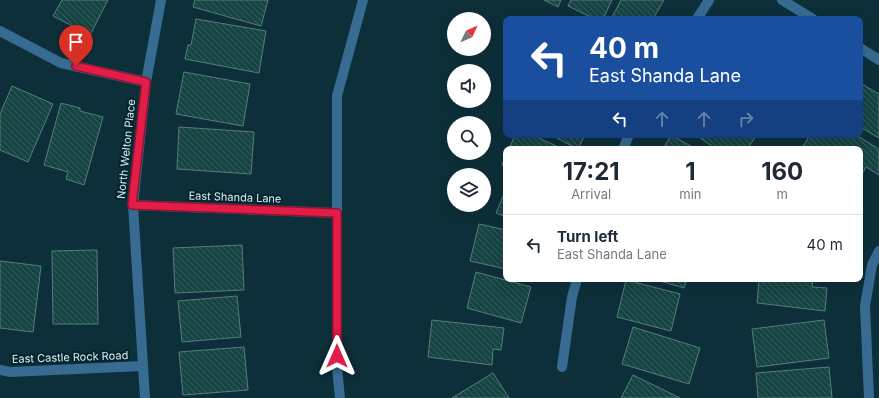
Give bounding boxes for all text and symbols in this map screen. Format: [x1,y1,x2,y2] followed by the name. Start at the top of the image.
[447,12,491,56] north arrow
[447,12,491,212] map controls
[59,25,93,66] pin
[65,31,87,53] icon: arrive
[589,31,659,65] text: 40 m
[523,32,575,84] icon: left
[447,64,491,108] button: sound
[589,65,741,86] text: East Shanda Lane
[114,98,138,200] street label: North Welton Place
[609,108,631,130] icon: left
[651,108,673,130] icon: ahead
[693,108,715,130] icon: ahead
[735,108,757,130] icon: right
[447,116,491,160] button: search
[563,157,620,186] text: 17:21
[685,157,696,186] text: 1
[761,157,803,186] text: 160
[447,168,491,212] button: layers
[571,186,611,202] text: Arrival
[679,186,702,202] text: min
[777,186,788,202] text: m
[188,188,282,206] street label: East Shanda Lane
[557,227,618,246] text: Turn left
[523,234,545,256] icon: left
[806,235,843,254] text: 40 m
[557,246,667,262] text: East Shanda Lane
[316,335,358,377] position arrow
[12,348,128,366] street label: East Castle Rock Road

